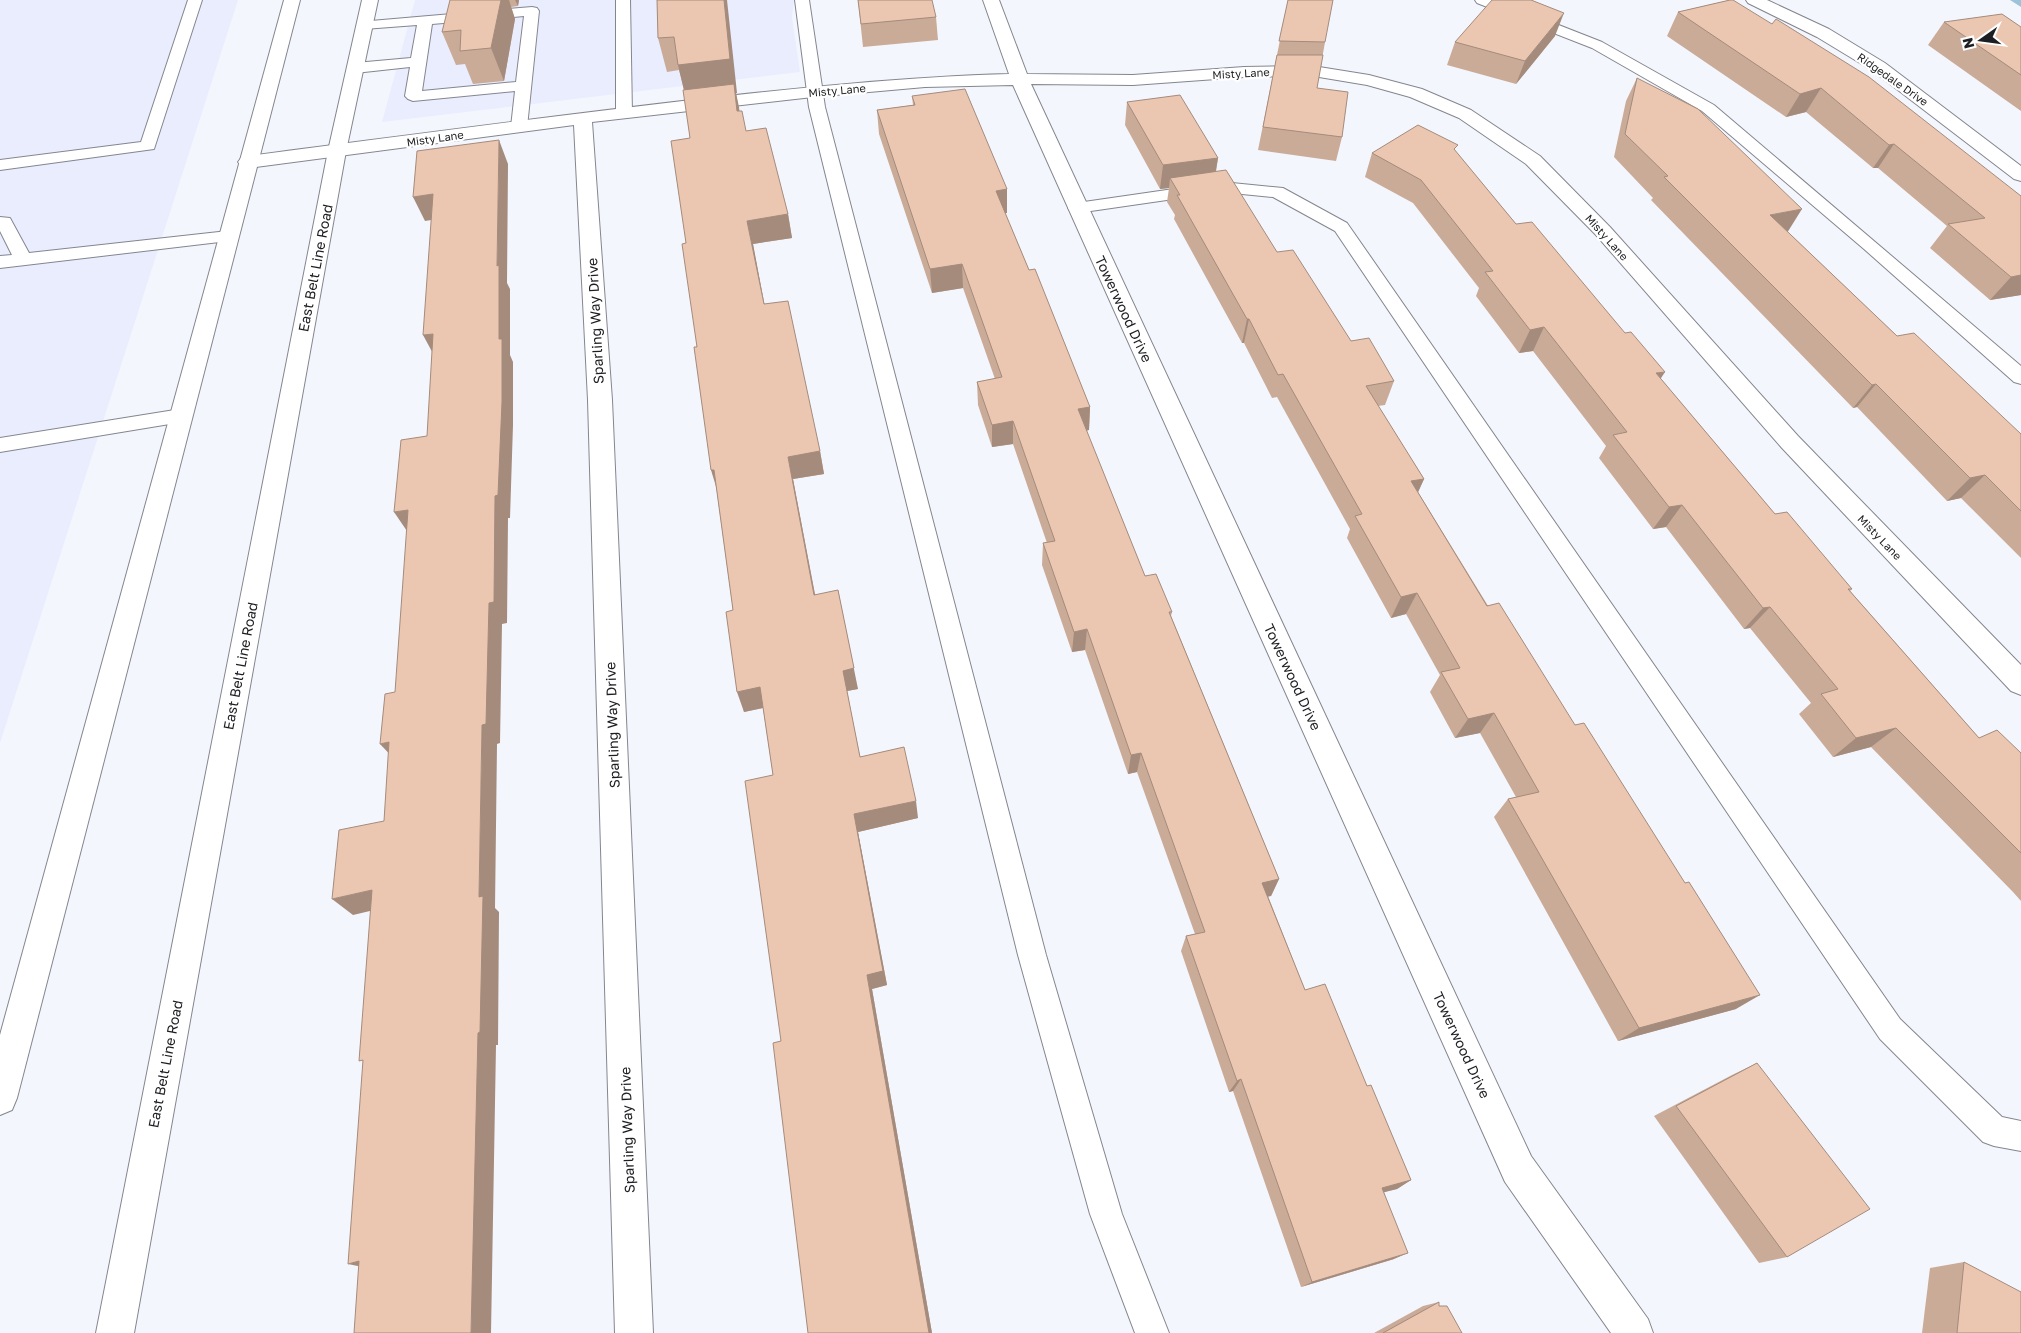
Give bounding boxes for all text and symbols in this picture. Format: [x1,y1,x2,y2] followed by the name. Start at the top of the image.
[1956,15,2006,65] north arrow
[1958,36,1977,50] text: N
[1855,50,1931,108] street label: Ridgedale Drive
[1212,65,1270,81] street label: Misty Lane
[808,81,866,99] street label: Misty Lane
[406,128,464,148] street label: Misty Lane
[294,203,336,333] street label: East Belt Line Road
[1583,211,1631,263] street label: Misty Lane
[1092,253,1156,365] street label: Towerwood Drive
[583,257,607,385] street label: Sparling Way Drive
[1855,512,1905,562] street label: Misty Lane
[219,601,261,731] street label: East Belt Line Road
[1261,621,1325,733] street label: Towerwood Drive
[601,662,623,788] street label: Sparling Way Drive
[1430,989,1494,1101] street label: Towerwood Drive
[144,999,186,1129] street label: East Belt Line Road
[616,1067,638,1193] street label: Sparling Way Drive

